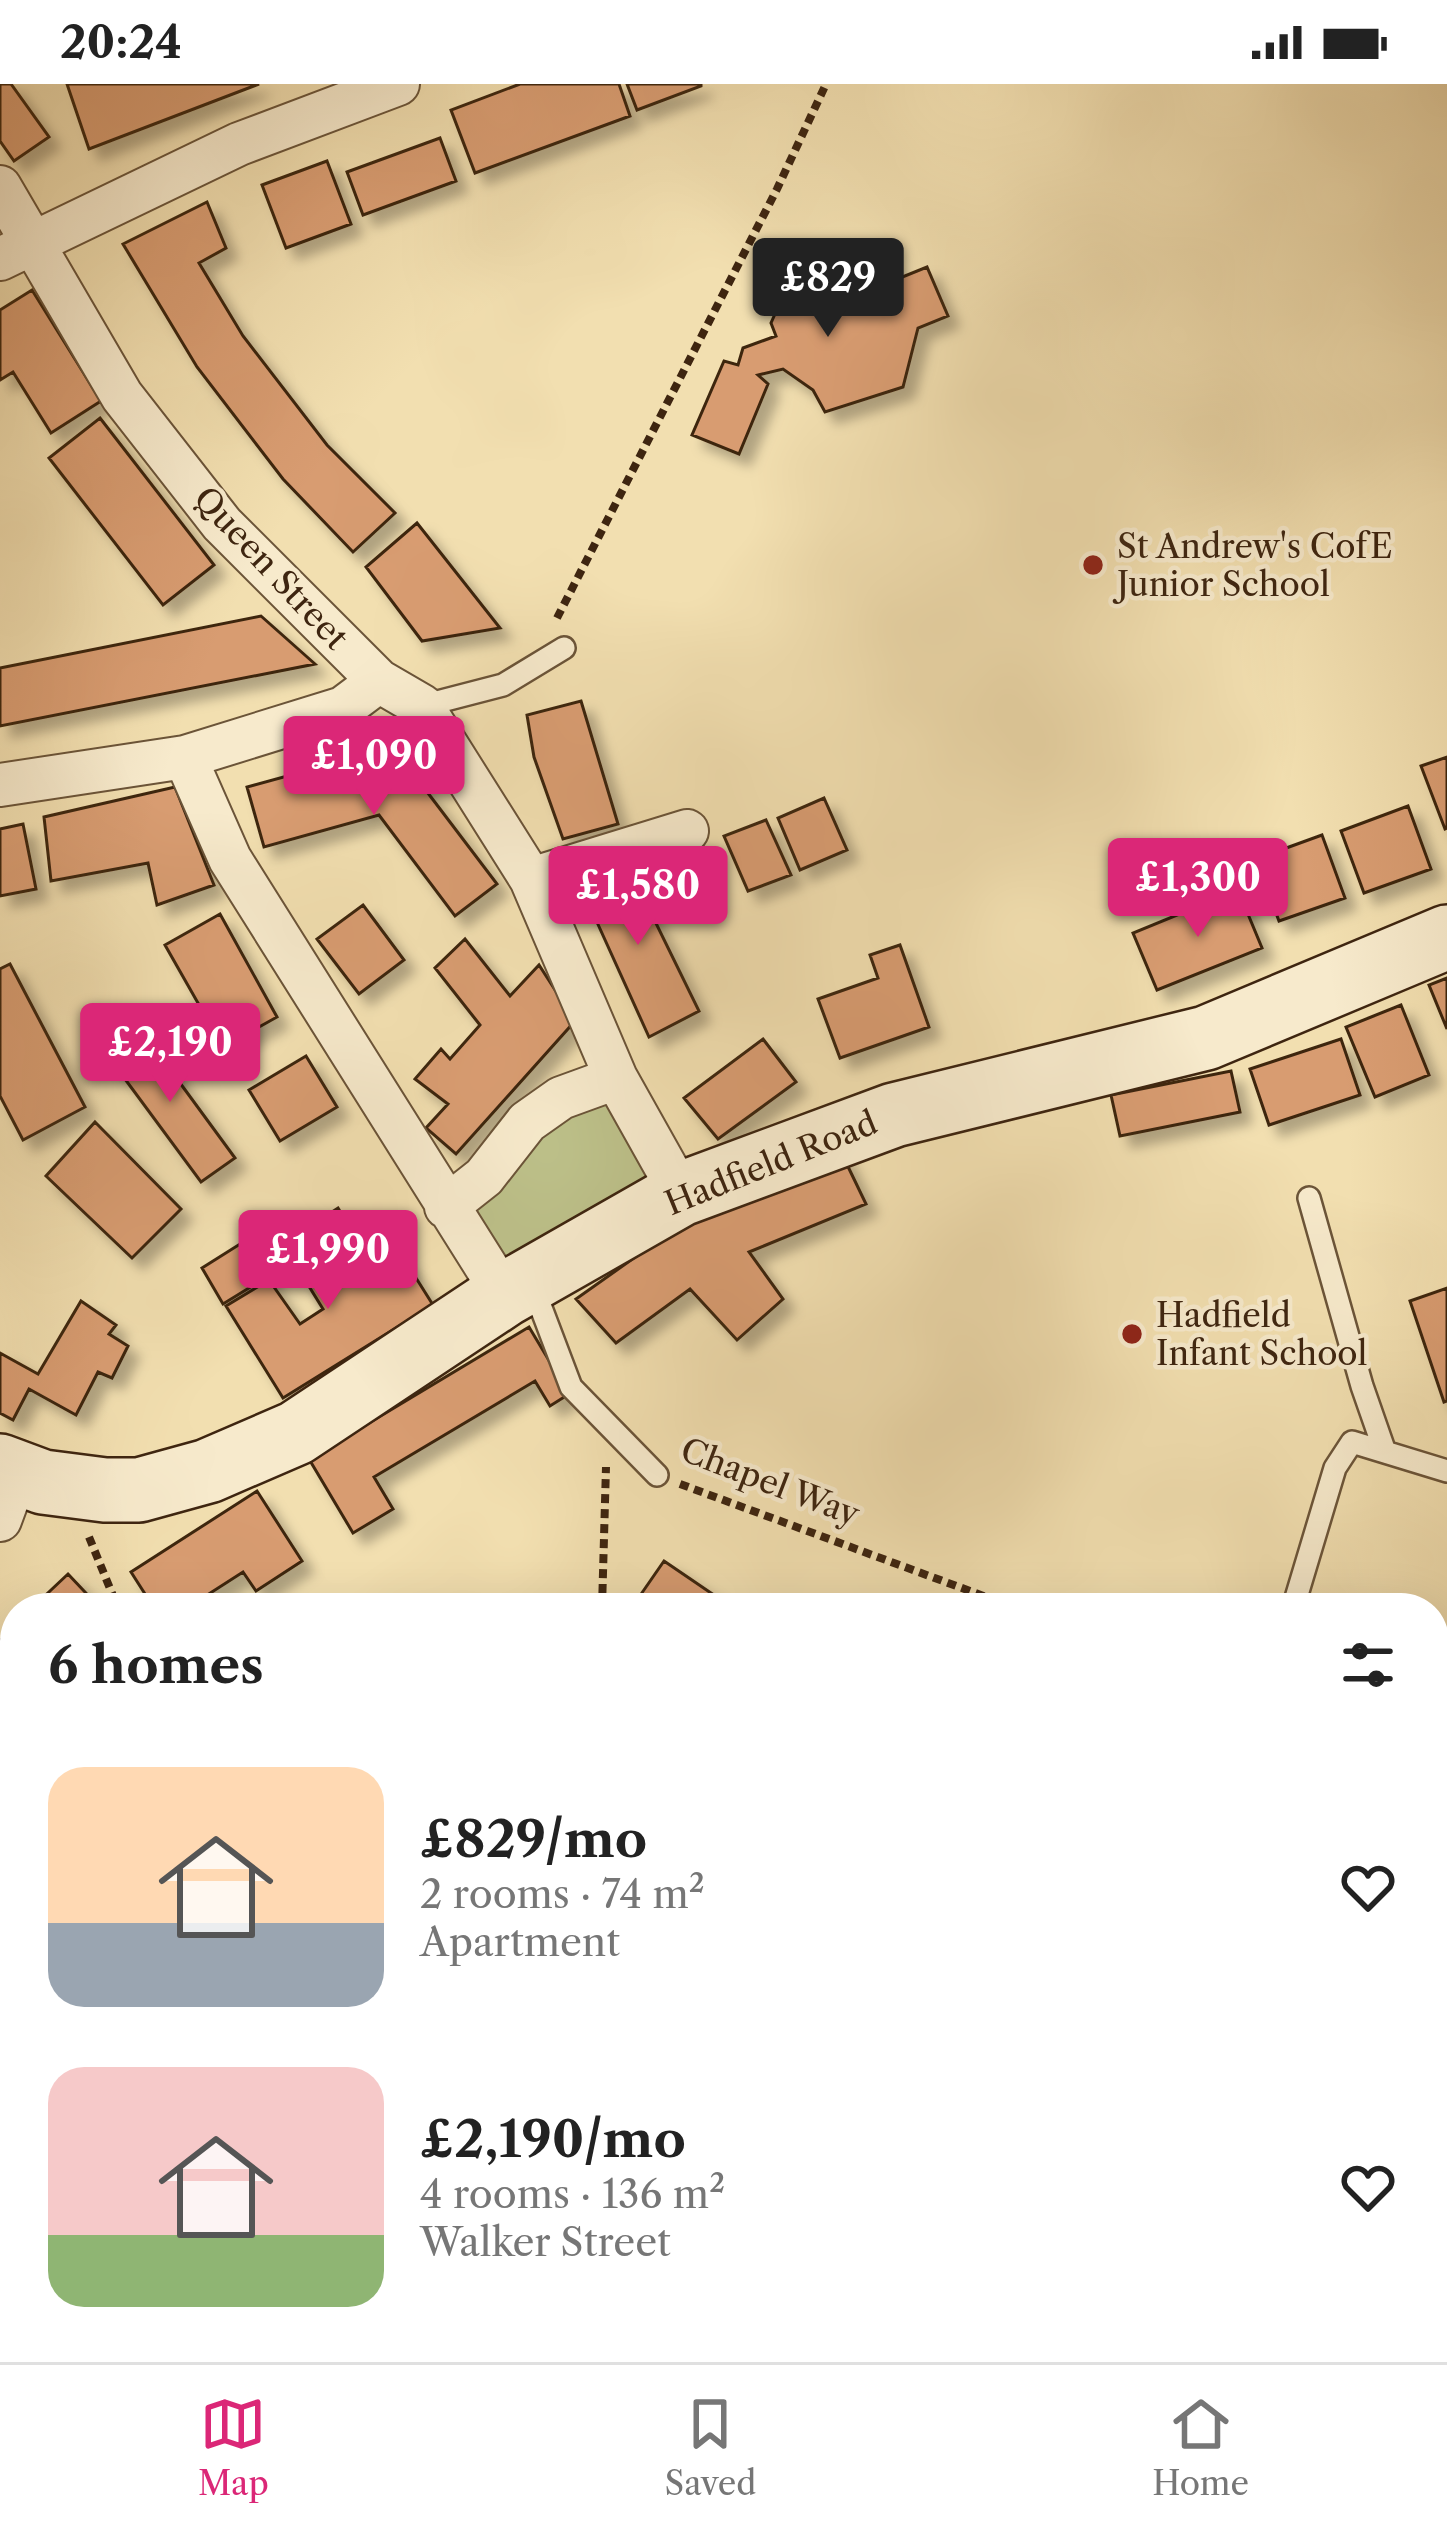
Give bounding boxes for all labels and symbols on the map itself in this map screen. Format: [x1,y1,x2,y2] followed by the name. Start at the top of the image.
[757,238,899,340] pin: £829
[185,478,357,658] street label: Queen Street
[1112,526,1393,605] place label: St Andrew's CofE Junior School
[1080,552,1106,578] marker: St Andrew's CofE Junior School
[276,716,472,818] pin: £1,090
[1100,838,1296,940] pin: £1,300
[540,846,736,948] pin: £1,580
[72,1003,268,1105] pin: £2,190
[659,1102,883,1224] street label: Hadfield Road
[230,1210,426,1312] pin: £1,990
[1156,1295,1368,1374] place label: Hadfield Infant School
[1119,1321,1145,1347] marker: Hadfield Infant School
[675,1429,866,1535] street label: Chapel Way

